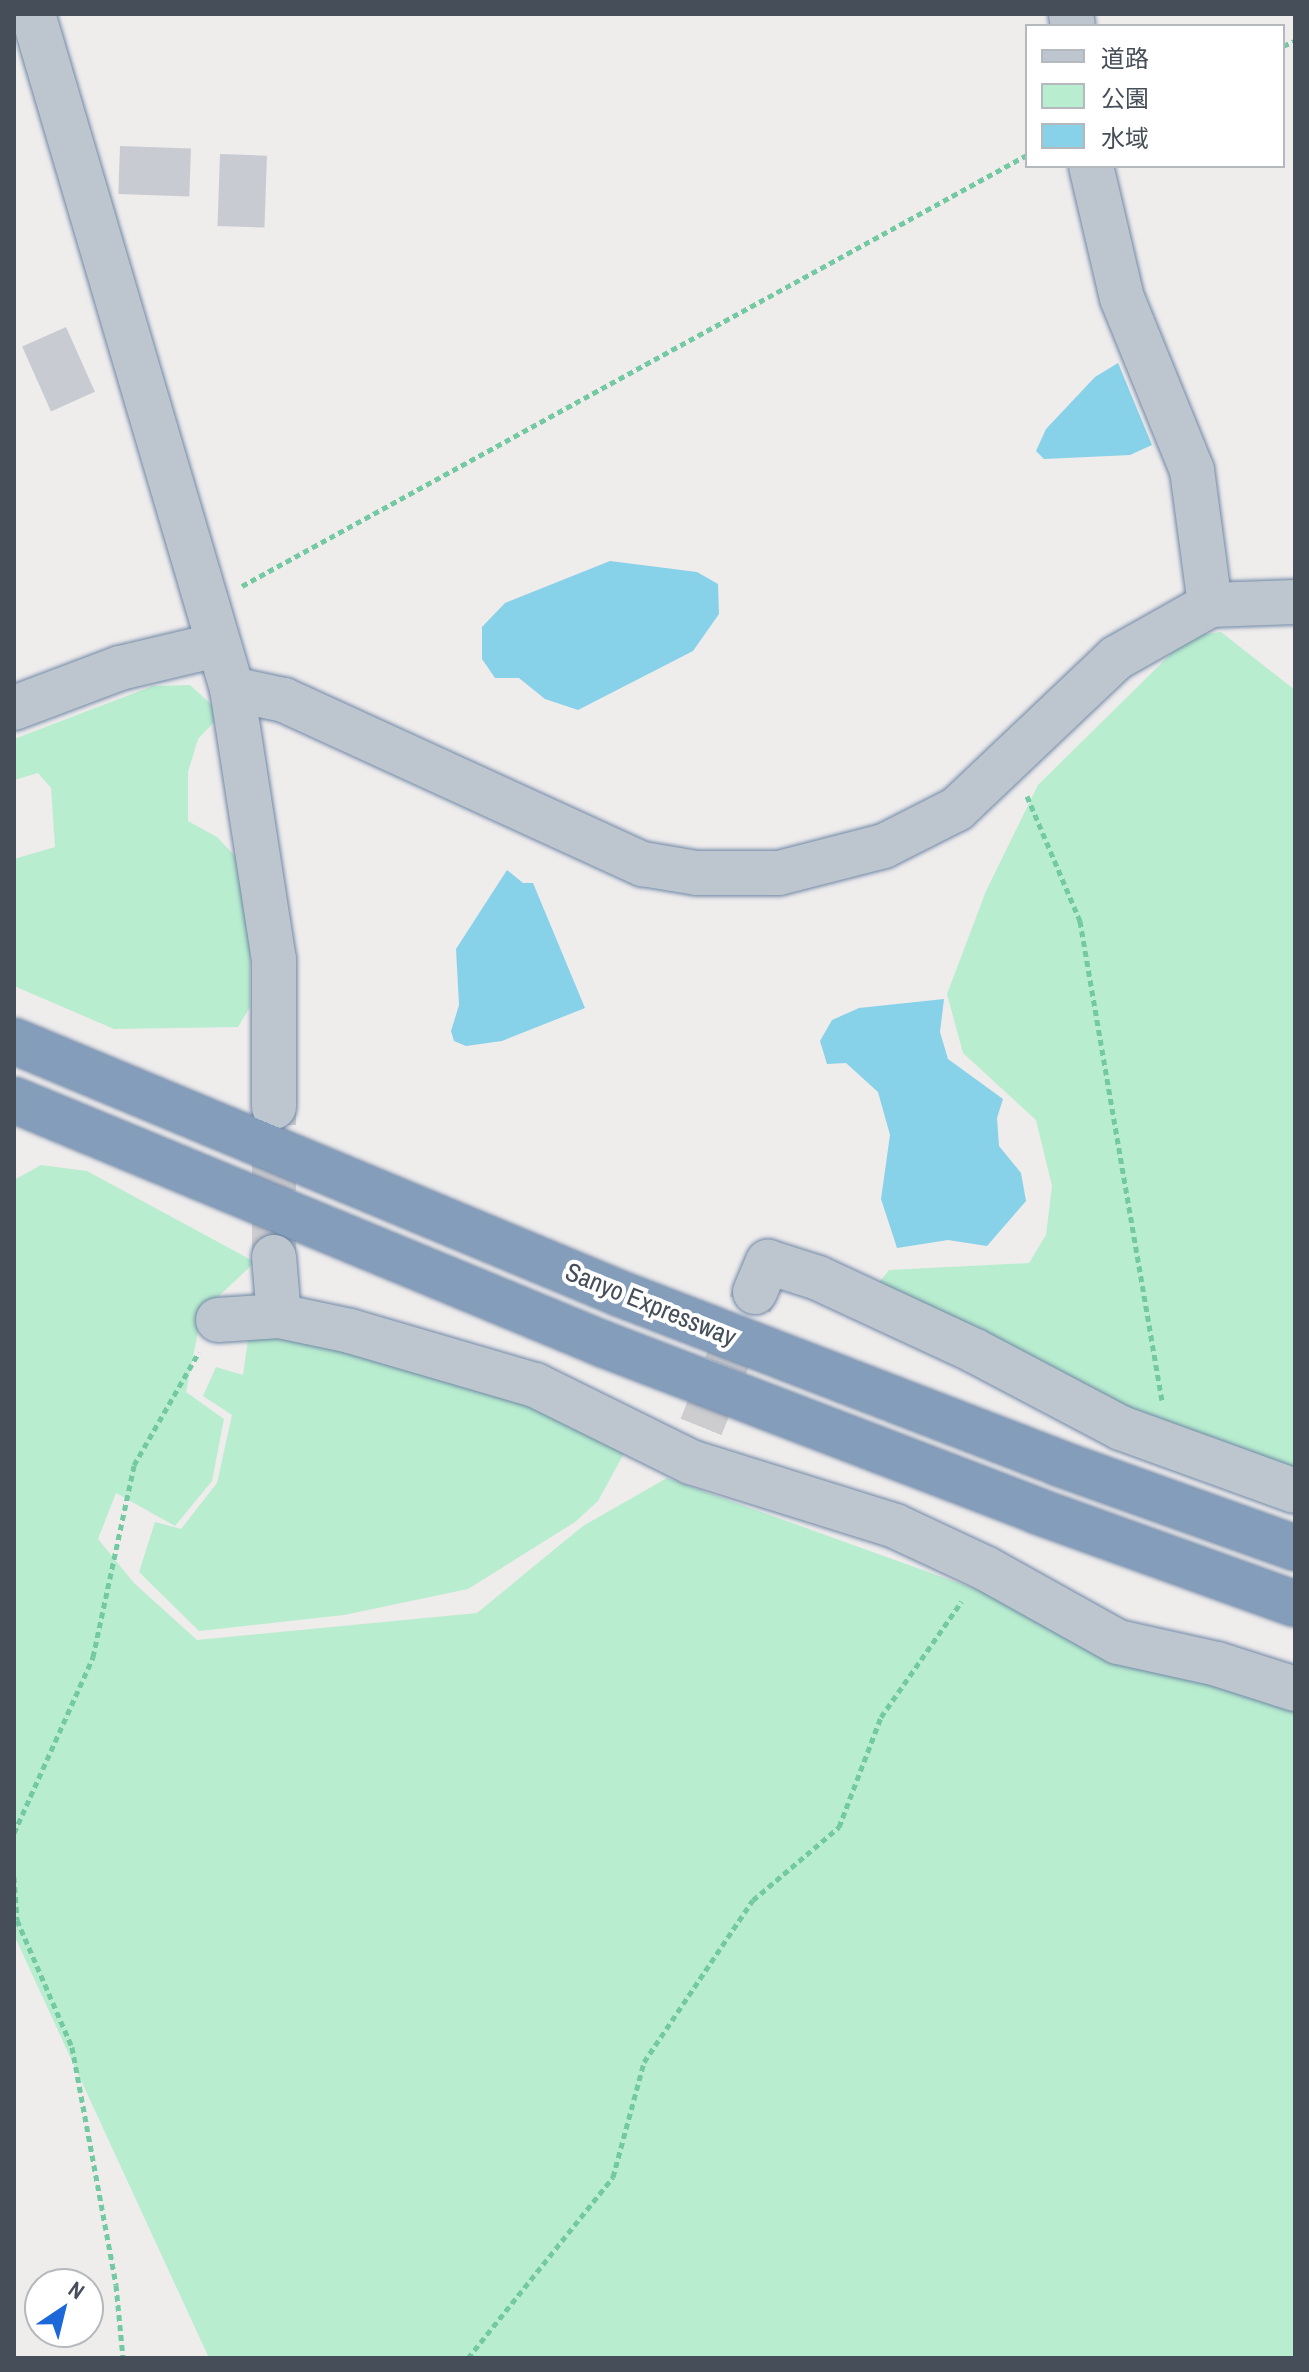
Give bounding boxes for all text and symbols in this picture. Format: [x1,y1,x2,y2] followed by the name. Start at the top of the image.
[1025,24,1285,168] legend
[1101,42,1149,74] text: 道路
[1101,82,1149,114] text: 公園
[1101,122,1149,154] text: 水域
[561,1256,741,1352] street label: Sanyo Expressway
[24,2268,104,2348] north arrow
[63,2274,91,2306] text: N

